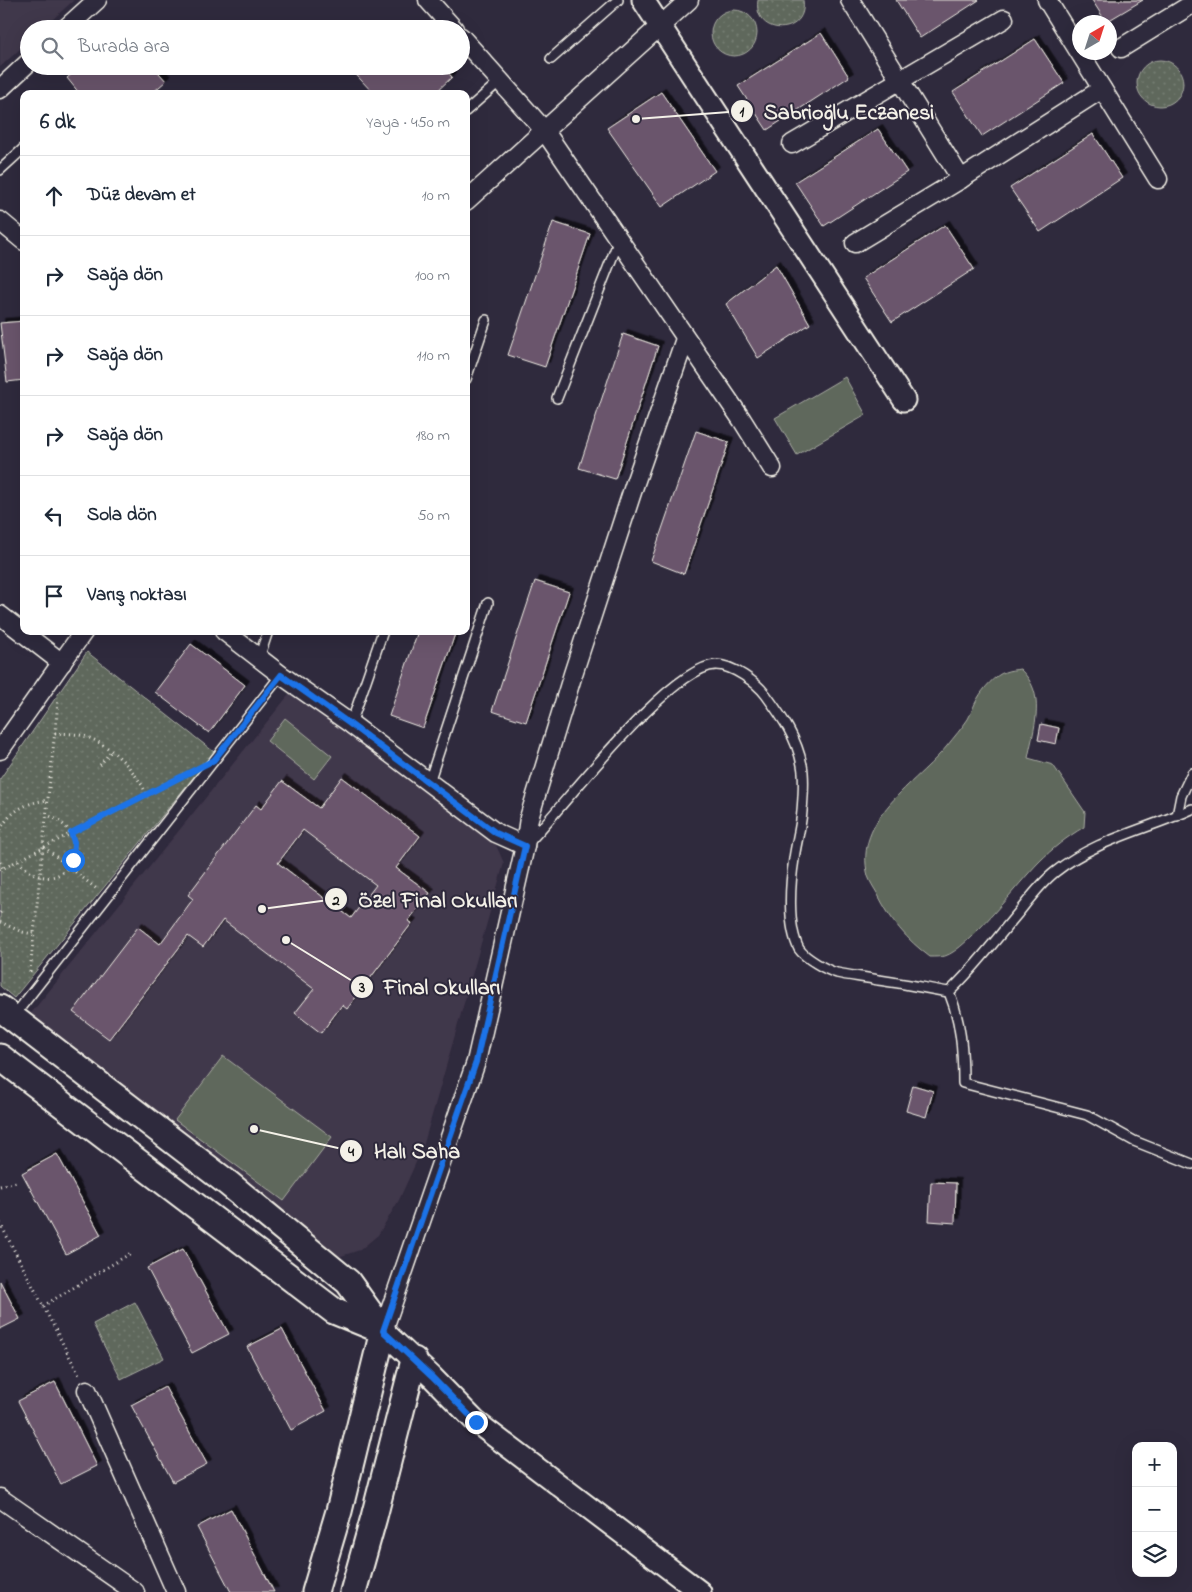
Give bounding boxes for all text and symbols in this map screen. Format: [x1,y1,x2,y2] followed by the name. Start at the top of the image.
[1072,15,1117,60] north arrow
[20,20,470,75] search box
[38,34,66,62] icon: search
[78,34,170,61] text: Burada ara
[729,92,945,129] callout: Sabrioğlu Eczanesi
[764,98,934,131] text: Sabrioğlu Eczanesi
[740,101,745,123] text: 1
[40,108,76,138] text: 6 dk
[366,111,450,135] text: Yaya · 450 m
[40,182,68,210] icon: ahead
[87,182,196,209] text: Düz devam et
[422,184,450,208] text: 10 m
[40,262,68,290] icon: right
[87,262,163,289] text: Sağa dön
[415,264,450,288] text: 100 m
[40,342,68,370] icon: right
[87,342,163,369] text: Sağa dön
[416,344,450,368] text: 110 m
[40,422,68,450] icon: right
[87,422,163,449] text: Sağa dön
[416,424,450,448] text: 180 m
[40,502,68,530] icon: left
[87,502,157,529] text: Sola dön
[418,504,450,528] text: 50 m
[40,582,68,610] icon: arrive
[87,582,187,609] text: Varış noktası
[62,849,85,872] route start
[323,881,528,918] callout: Özel Final Okulları
[358,886,518,918] text: Özel Final Okulları
[331,890,340,912] text: 2
[349,968,511,1005] callout: Final Okulları
[383,973,500,1005] text: Final Okulları
[358,977,365,999] text: 3
[339,1132,470,1169] callout: Halı Saha
[374,1137,460,1169] text: Halı Saha
[347,1141,355,1163] text: 4
[465,1411,488,1434] route end
[1132,1442,1177,1577] map controls
[1132,1442,1177,1487] button: +
[1132,1487,1177,1532] button: −
[1132,1532,1177,1577] button: layers

